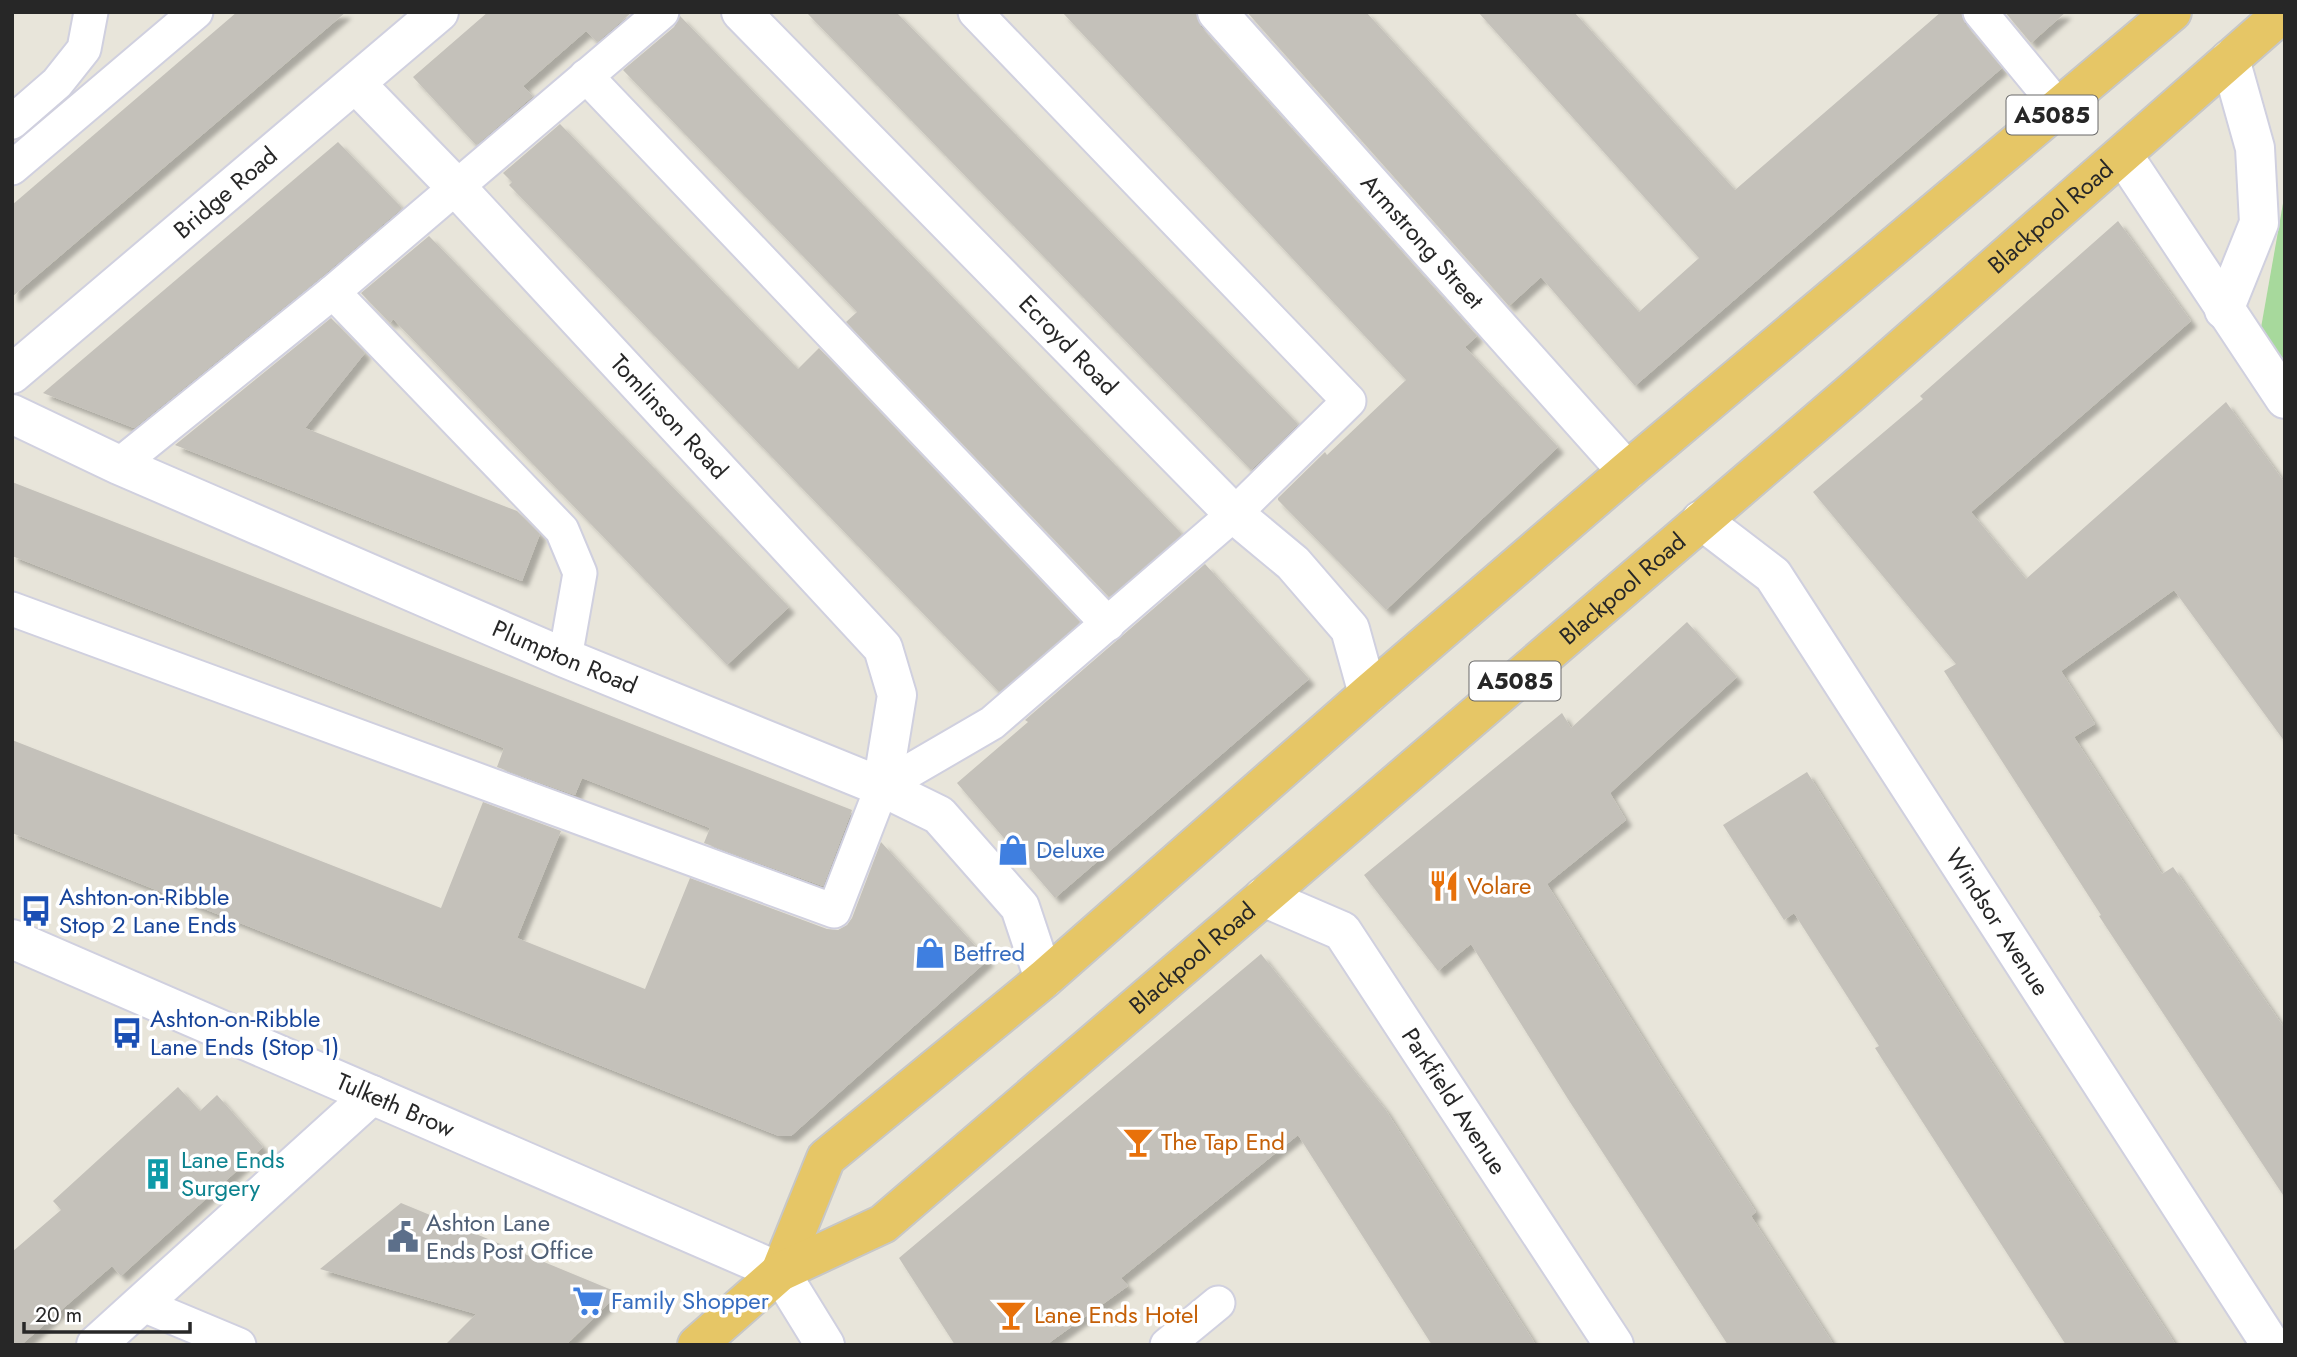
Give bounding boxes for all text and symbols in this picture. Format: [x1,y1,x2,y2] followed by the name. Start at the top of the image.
[2007,96,2098,134] road number: A5085
[166,138,285,247] street label: Bridge Road
[1980,152,2121,282] street label: Blackpool Road
[1353,166,1492,317] street label: Armstrong Street
[1011,287,1126,403] street label: Ecroyd Road
[602,346,736,487] street label: Tomlinson Road
[1551,524,1693,653] street label: Blackpool Road
[487,611,643,703] street label: Plumpton Road
[1470,662,1560,701] road number: A5085
[1036,832,1105,867] place label: Deluxe
[996,833,1030,867] shop icon: Deluxe
[1937,841,2059,1002] street label: Windsor Avenue
[1467,868,1531,903] place label: Volare
[1427,869,1461,903] restaurant icon: Volare
[59,879,236,942] place label: Ashton-on-Ribble Stop 2 Lane Ends
[19,894,53,928] bus stop icon: Ashton-on-Ribble Stop 2 Lane Ends
[1121,894,1263,1022] street label: Blackpool Road
[953,935,1025,970] place label: Betfred
[913,936,947,970] shop icon: Betfred
[150,1001,339,1064] place label: Ashton-on-Ribble Lane Ends (Stop 1)
[110,1016,144,1050] bus stop icon: Ashton-on-Ribble Lane Ends (Stop 1)
[1393,1021,1516,1182] street label: Parkfield Avenue
[331,1064,461,1146] street label: Tulketh Brow
[1161,1124,1285,1159] place label: The Tap End
[1121,1125,1155,1159] bar icon: The Tap End
[181,1142,285,1205] place label: Lane Ends Surgery
[141,1157,175,1191] building icon: Lane Ends Surgery
[426,1205,593,1268] place label: Ashton Lane Ends Post Office
[386,1220,420,1254] public building icon: Ashton Lane Ends Post Office
[611,1283,770,1318] place label: Family Shopper
[571,1284,605,1318] supermarket icon: Family Shopper
[24,1290,191,1334] scale bar
[1034,1297,1199,1332] place label: Lane Ends Hotel
[994,1298,1028,1332] bar icon: Lane Ends Hotel
[35,1300,82,1330] text: 20 m

